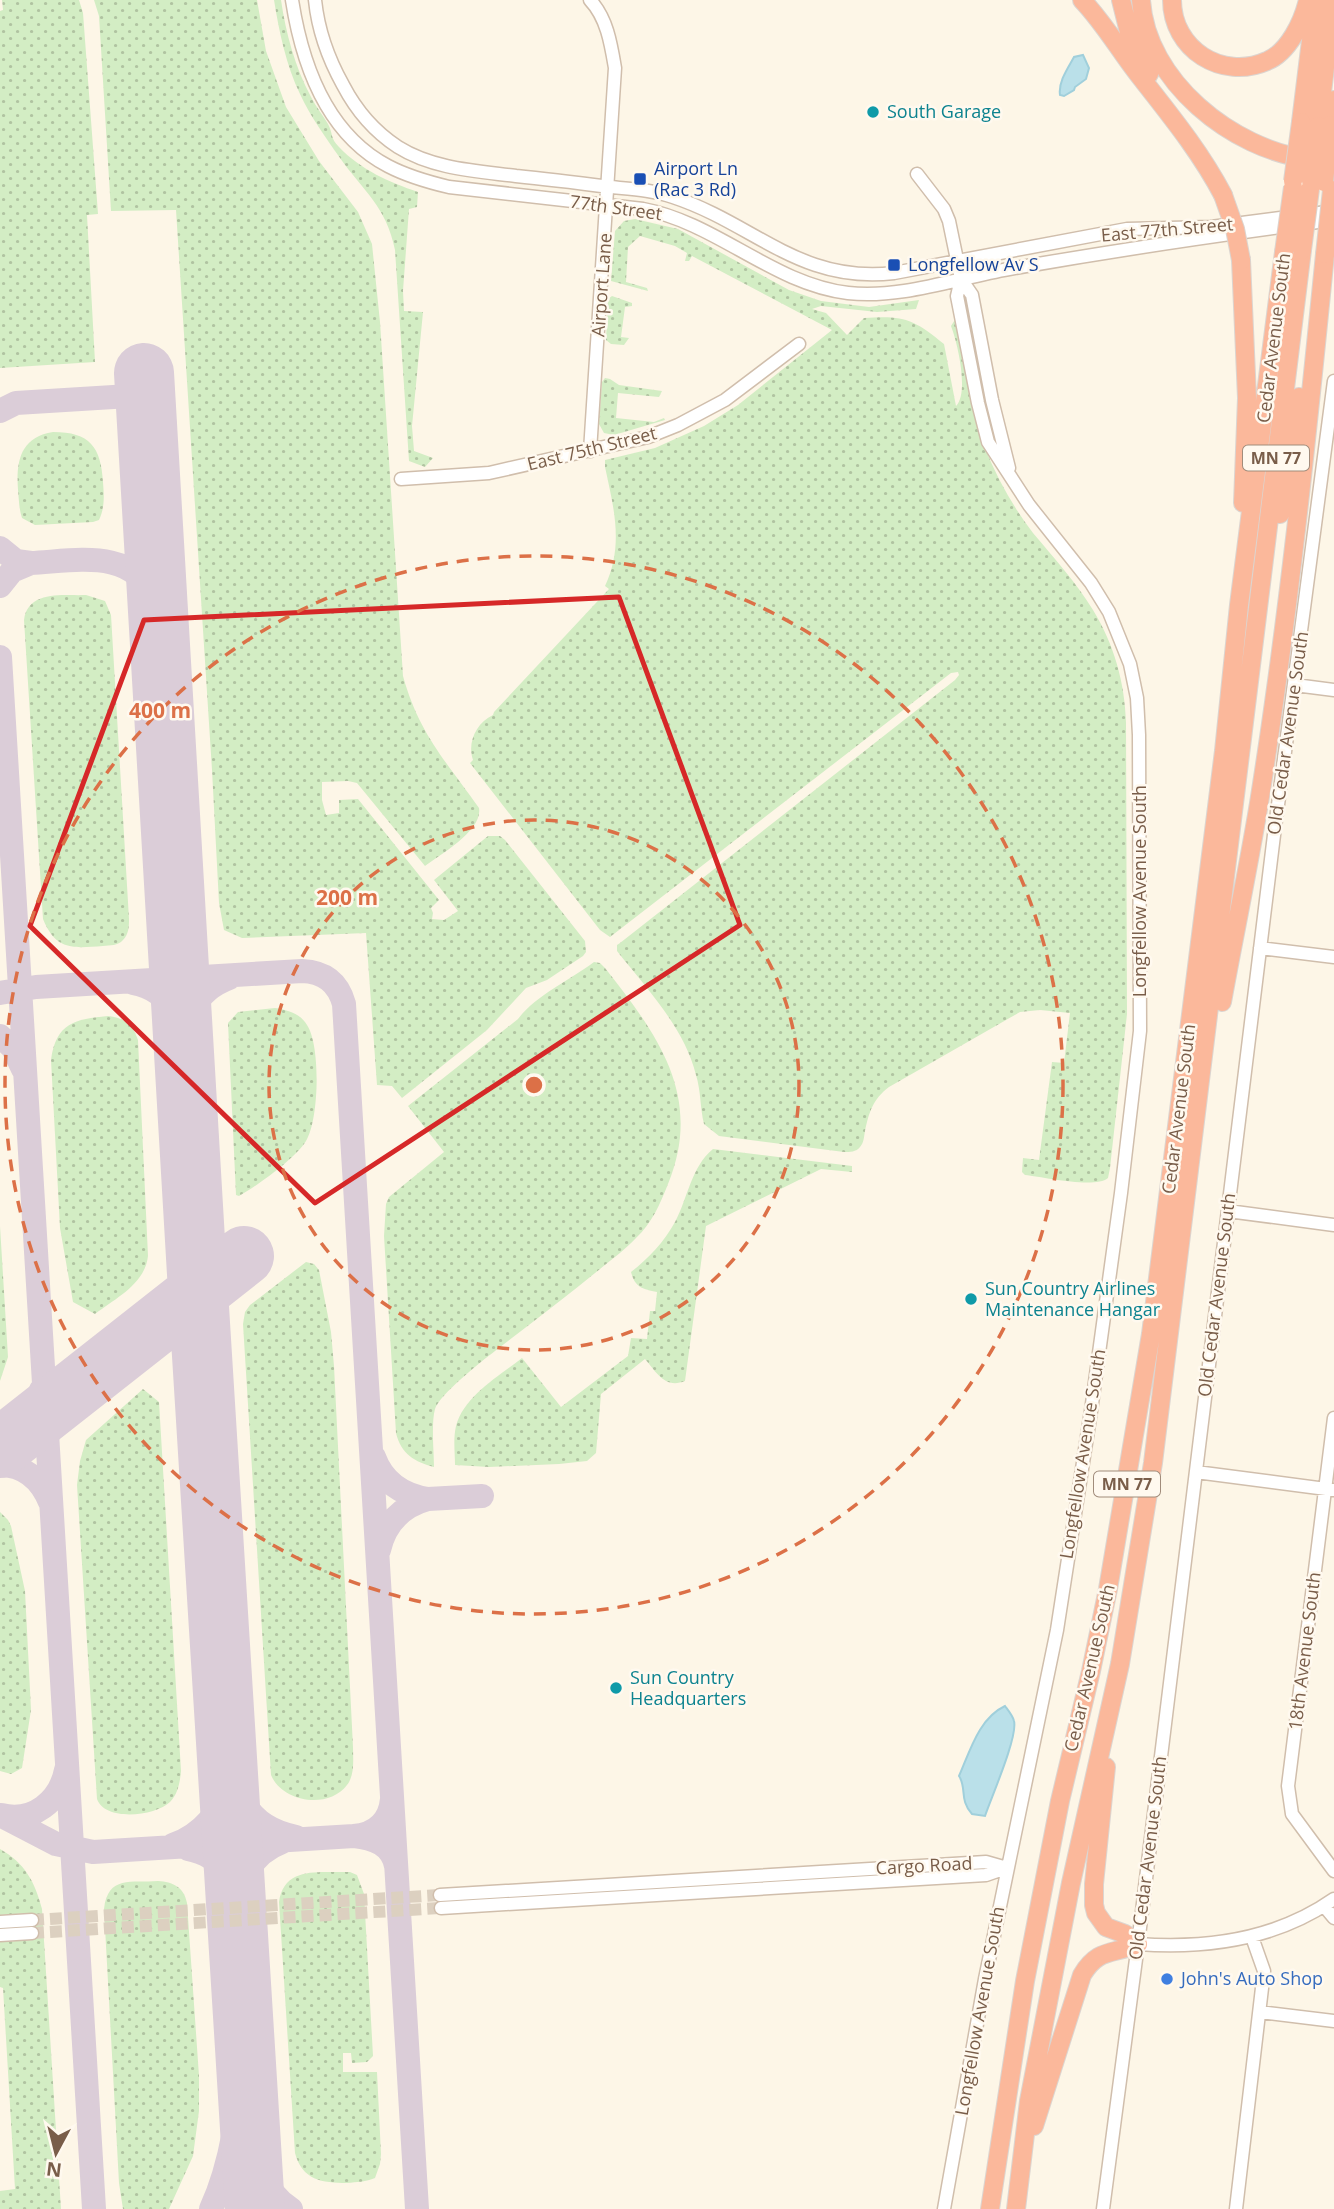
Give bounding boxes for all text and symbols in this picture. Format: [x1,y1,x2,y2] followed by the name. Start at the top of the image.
[887,99,1001,123] place label: South Garage
[865,104,881,120] marker: South Garage
[654,156,738,201] place label: Airport Ln (Rac 3 Rd)
[632,171,648,187] marker: Airport Ln (Rac 3 Rd)
[568,189,664,225] street label: 77th Street
[1100,211,1234,247] street label: East 77th Street
[585,232,617,338] street label: Airport Lane
[908,252,1039,276] place label: Longfellow Av S
[1251,252,1295,424] street label: Cedar Avenue South
[886,257,902,273] marker: Longfellow Av S
[524,420,659,476] street label: East 75th Street
[1243,446,1309,471] road number: MN 77
[1261,630,1313,836] street label: Old Cedar Avenue South
[129,696,191,724] text: 400 m
[1127,785,1151,997] street label: Longfellow Avenue South
[316,883,378,911] text: 200 m
[1156,1023,1200,1195] street label: Cedar Avenue South
[522,1073,546,1097] centre of rings
[1192,1192,1240,1398] street label: Old Cedar Avenue South
[985,1276,1161,1321] place label: Sun Country Airlines Maintenance Hangar
[963,1291,979,1307] marker: Sun Country Airlines Maintenance Hangar
[1054,1347,1110,1561] street label: Longfellow Avenue South
[1094,1472,1160,1496] road number: MN 77
[1282,1570,1326,1731] street label: 18th Avenue South
[1058,1582,1120,1754] street label: Cedar Avenue South
[630,1665,746,1710] place label: Sun Country Headquarters
[608,1680,624,1696] marker: Sun Country Headquarters
[1123,1755,1171,1961] street label: Old Cedar Avenue South
[875,1850,973,1880] street label: Cargo Road
[949,1904,1009,2117] street label: Longfellow Avenue South
[1179,1966,1323,1990] place label: John's Auto Shop
[1159,1971,1175,1987] marker: John's Auto Shop
[21,2118,91,2188] north arrow
[45,2156,63,2184] text: N

